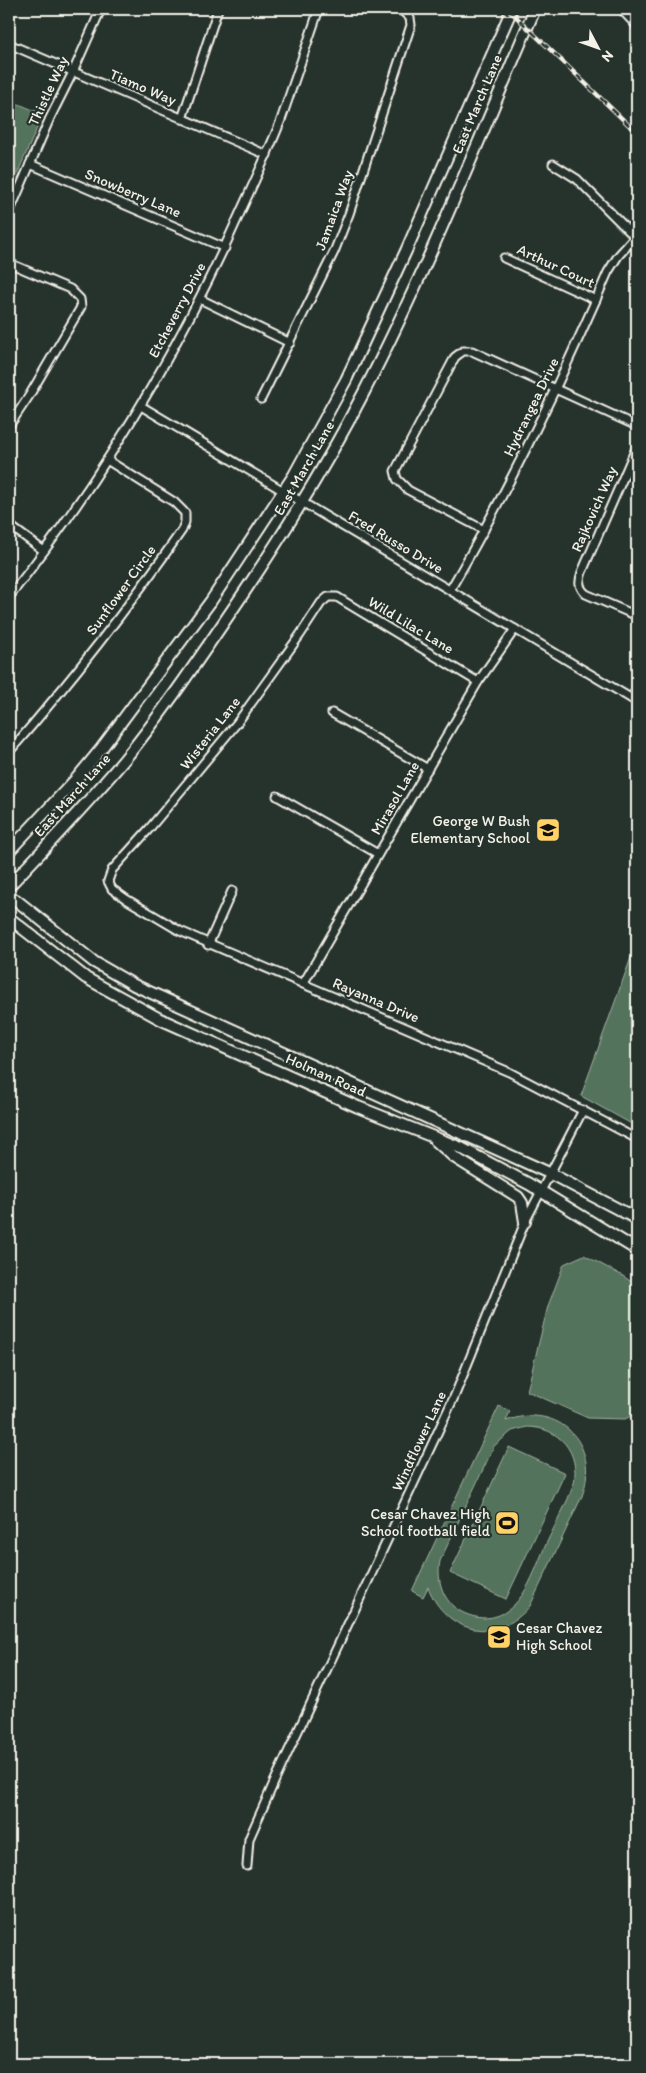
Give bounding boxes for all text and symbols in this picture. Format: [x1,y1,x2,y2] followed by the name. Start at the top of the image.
[574,22,624,72] north arrow
[598,47,617,65] text: N
[448,52,506,156] street label: East March Lane
[24,53,72,129] street label: Thistle Way
[107,65,179,109] street label: Tiamo Way
[82,165,184,221] street label: Snowberry Lane
[311,167,357,253] street label: Jamaica Way
[514,240,598,292] street label: Arthur Court
[144,259,210,361] street label: Etcheverry Drive
[499,355,563,459] street label: Hydrangea Drive
[270,418,338,518] street label: East March Lane
[567,463,621,555] street label: Rajkovich Way
[345,507,447,577] street label: Fred Russo Drive
[82,541,160,639] street label: Sunflower Circle
[365,592,457,658] street label: Wild Lilac Lane
[176,693,244,773] street label: Wisteria Lane
[30,750,114,840] street label: East March Lane
[367,758,423,838] street label: Mirasol Lane
[410,812,531,847] place label: George W Bush Elementary School
[535,817,561,843] school or university icon: George W Bush Elementary School
[330,974,422,1026] street label: Rayanna Drive
[283,1049,370,1101] street label: Holman Road
[388,1388,450,1494] street label: Windflower Lane
[361,1505,491,1540] place label: Cesar Chavez High School football field
[494,1510,520,1536] sports icon: Cesar Chavez High School football field
[516,1619,602,1654] place label: Cesar Chavez High School
[486,1624,512,1650] school or university icon: Cesar Chavez High School

